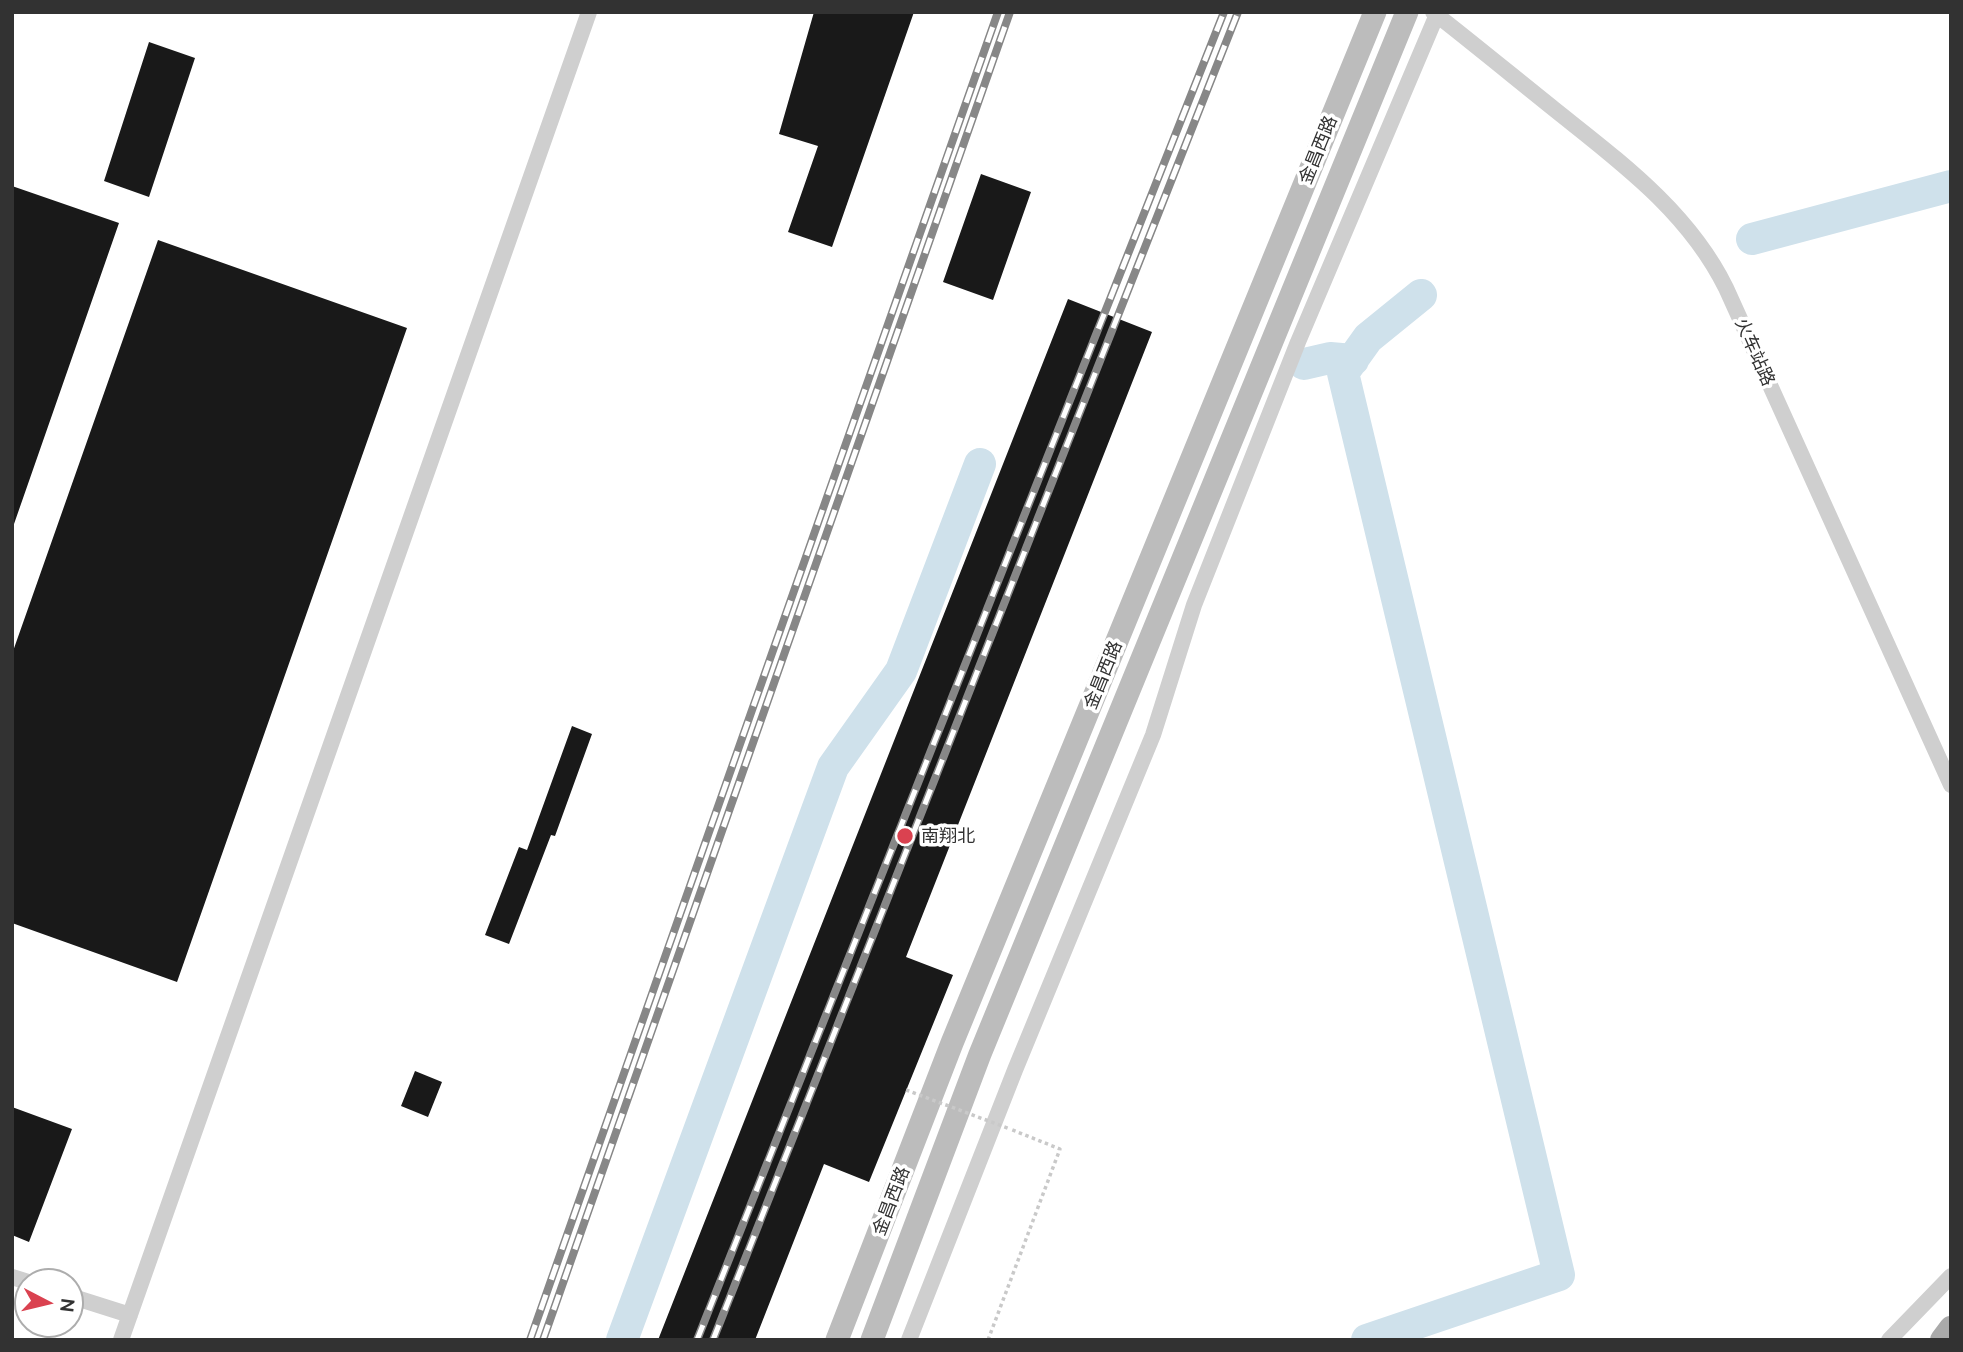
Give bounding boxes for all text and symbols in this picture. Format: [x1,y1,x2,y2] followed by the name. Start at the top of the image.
[1295,113,1341,187] street label: 金昌西路
[1730,315,1780,389] street label: 火车站路
[1080,638,1126,712] street label: 金昌西路
[921,825,975,847] place label: 南翔北
[895,826,915,846] marker: 南翔北
[868,1164,914,1238] street label: 金昌西路
[14,1268,84,1338] north arrow
[56,1297,80,1314] text: N

